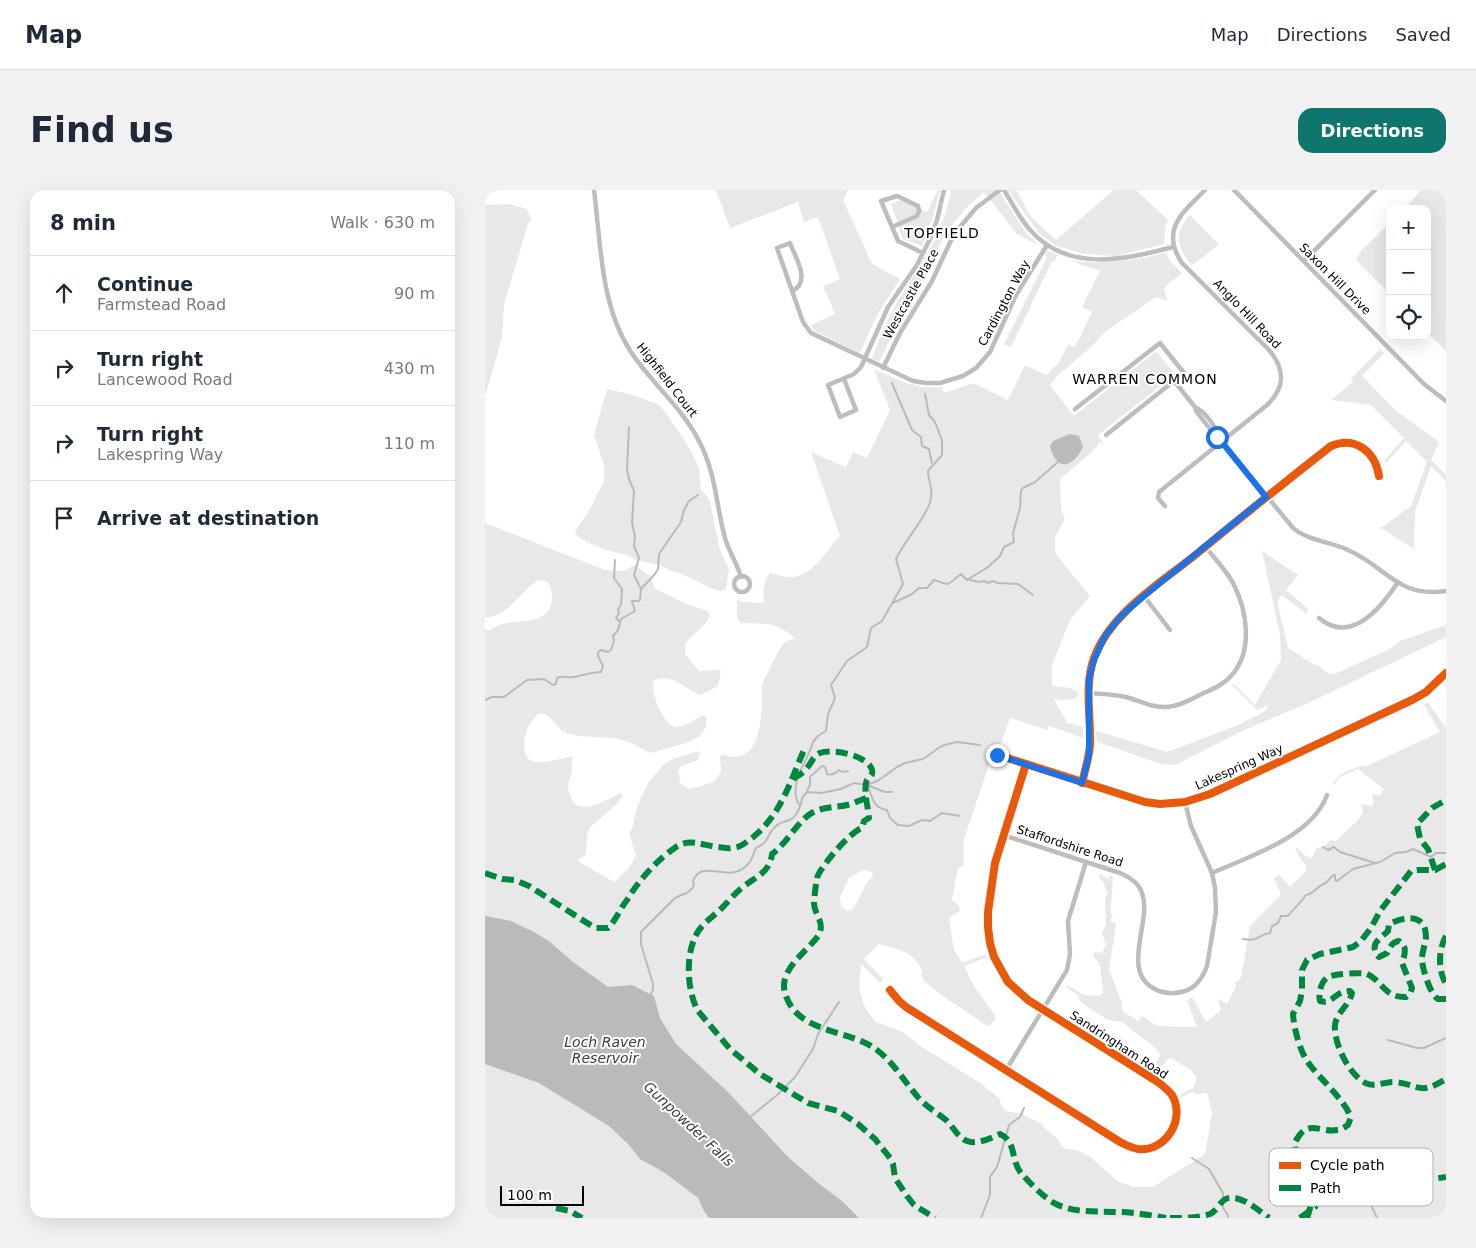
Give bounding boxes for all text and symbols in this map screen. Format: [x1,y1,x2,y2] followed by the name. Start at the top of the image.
[25,21,82,49] text: Map
[1211,24,1249,45] text: Map
[1277,24,1367,45] text: Directions
[1395,24,1451,45] text: Saved
[1298,108,1446,153] button: Directions
[30,110,174,150] text: Find us
[1386,205,1431,340] map controls
[1386,205,1431,250] button: +
[50,211,116,235] text: 8 min
[330,213,435,232] text: Walk · 630 m
[903,225,980,241] district label: TOPFIELD
[1296,240,1374,318] street label: Saxon Hill Drive
[880,246,942,342] street label: Westcastle Place
[1386,250,1431,295] button: −
[975,257,1033,349] street label: Cardington Way
[97,273,193,295] text: Continue
[1210,276,1284,352] street label: Anglo Hill Road
[50,279,78,307] icon: ahead
[394,284,435,303] text: 90 m
[97,295,226,314] text: Farmstead Road
[1386,295,1431,340] button: locate
[634,340,700,420] street label: Highfield Court
[97,348,203,370] text: Turn right
[50,354,78,382] icon: right
[384,359,435,378] text: 430 m
[97,370,233,389] text: Lancewood Road
[1072,371,1218,387] district label: WARREN COMMON
[97,423,203,445] text: Turn right
[1206,426,1229,449] route start
[50,429,78,457] icon: right
[384,434,435,453] text: 110 m
[97,445,223,464] text: Lakespring Way
[50,504,78,532] icon: arrive
[97,507,319,529] text: Arrive at destination
[1193,741,1285,793] street label: Lakespring Way
[986,744,1009,767] route end
[1015,822,1125,870] street label: Staffordshire Road
[1067,1008,1171,1082] street label: Sandringham Road
[564,1034,646,1066] water label: Loch Raven Reservoir
[641,1078,737,1170] water label: Gunpowder Falls
[1269,1148,1433,1206] legend
[1310,1157,1385,1173] text: Cycle path
[1310,1180,1341,1196] text: Path
[500,1183,584,1206] scale bar
[507,1187,552,1203] text: 100 m

